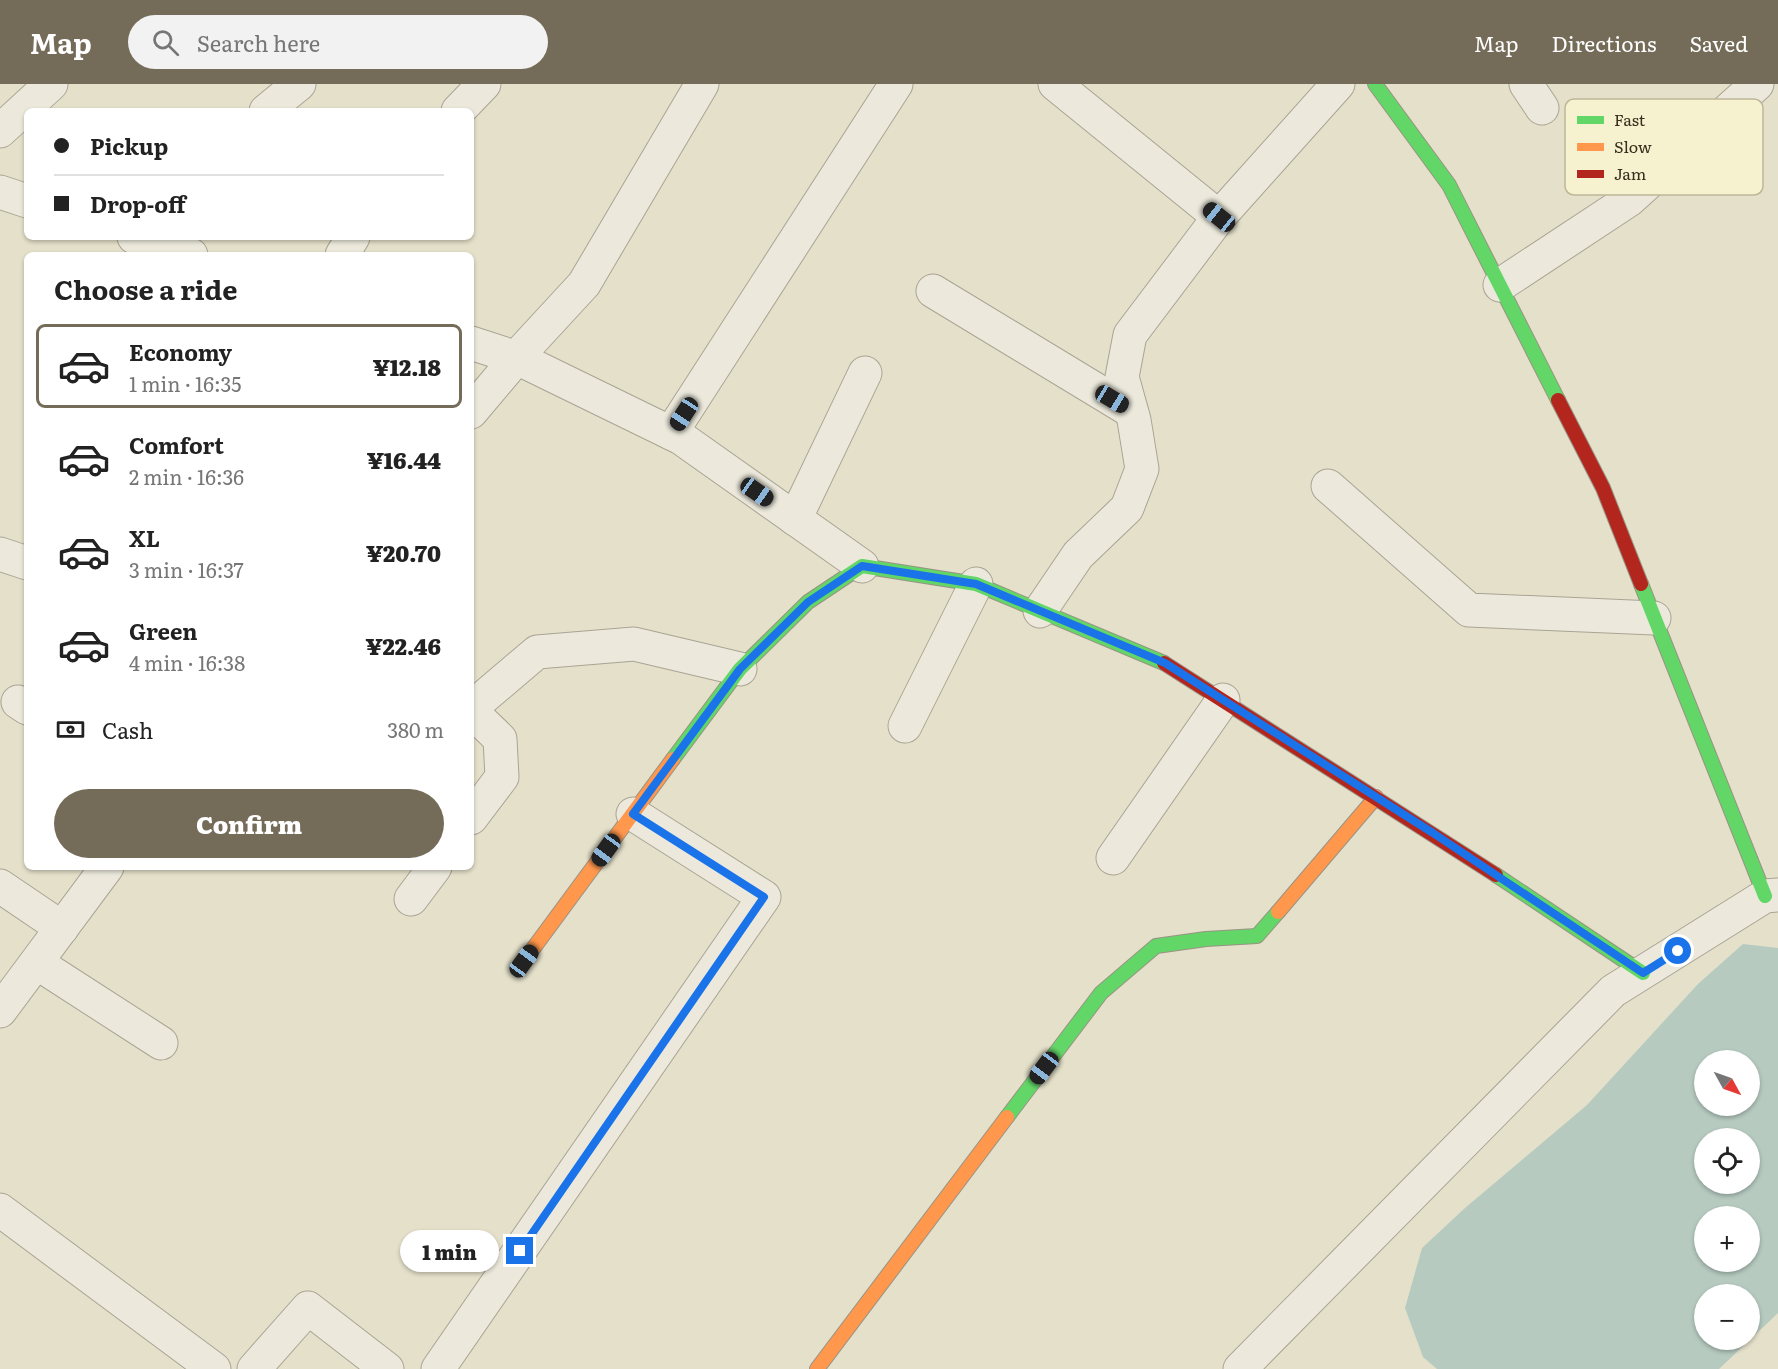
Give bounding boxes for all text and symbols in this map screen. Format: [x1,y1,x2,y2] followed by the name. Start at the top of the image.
[128,15,548,69] search box
[30,21,92,63] text: Map
[149,26,182,59] icon: search
[197,26,320,59] text: Search here
[1474,27,1519,58] text: Map
[1552,27,1657,58] text: Directions
[1690,27,1748,58] text: Saved
[1565,99,1763,195] legend
[1614,107,1646,131] text: Fast
[90,129,168,162] text: Pickup
[1614,134,1652,158] text: Slow
[1614,161,1647,185] text: Jam
[90,187,186,220] text: Drop-off
[1199,199,1239,235] car
[54,268,237,308] text: Choose a ride
[129,335,232,368] text: Economy
[57,339,111,393] icon: car
[373,350,441,383] text: ¥12.18
[129,368,241,398] text: 1 min · 16:35
[1092,382,1132,416] car
[667,394,701,434] car
[129,428,224,461] text: Comfort
[57,432,111,486] icon: car
[367,443,441,476] text: ¥16.44
[129,461,244,491] text: 2 min · 16:36
[737,474,777,510] car
[129,521,160,554] text: XL
[57,525,111,579] icon: car
[366,536,441,569] text: ¥20.70
[129,554,244,584] text: 3 min · 16:37
[129,614,198,647] text: Green
[57,618,111,672] icon: car
[365,629,441,662] text: ¥22.46
[129,647,245,677] text: 4 min · 16:38
[54,713,87,746] icon: cash
[102,713,153,746] text: Cash
[387,714,444,744] text: 380 m
[54,789,444,858] button: Confirm
[588,830,624,870] car
[1664,937,1691,964] route start
[506,941,542,981] car
[1026,1048,1062,1088] car
[1694,1050,1760,1116] north arrow
[1694,1050,1760,1350] map controls
[1694,1128,1760,1194] button: locate
[1694,1206,1760,1272] button: +
[400,1230,499,1272] callout: 1 min
[422,1236,477,1266] text: 1 min
[506,1237,533,1264] route end
[1694,1284,1760,1350] button: −

